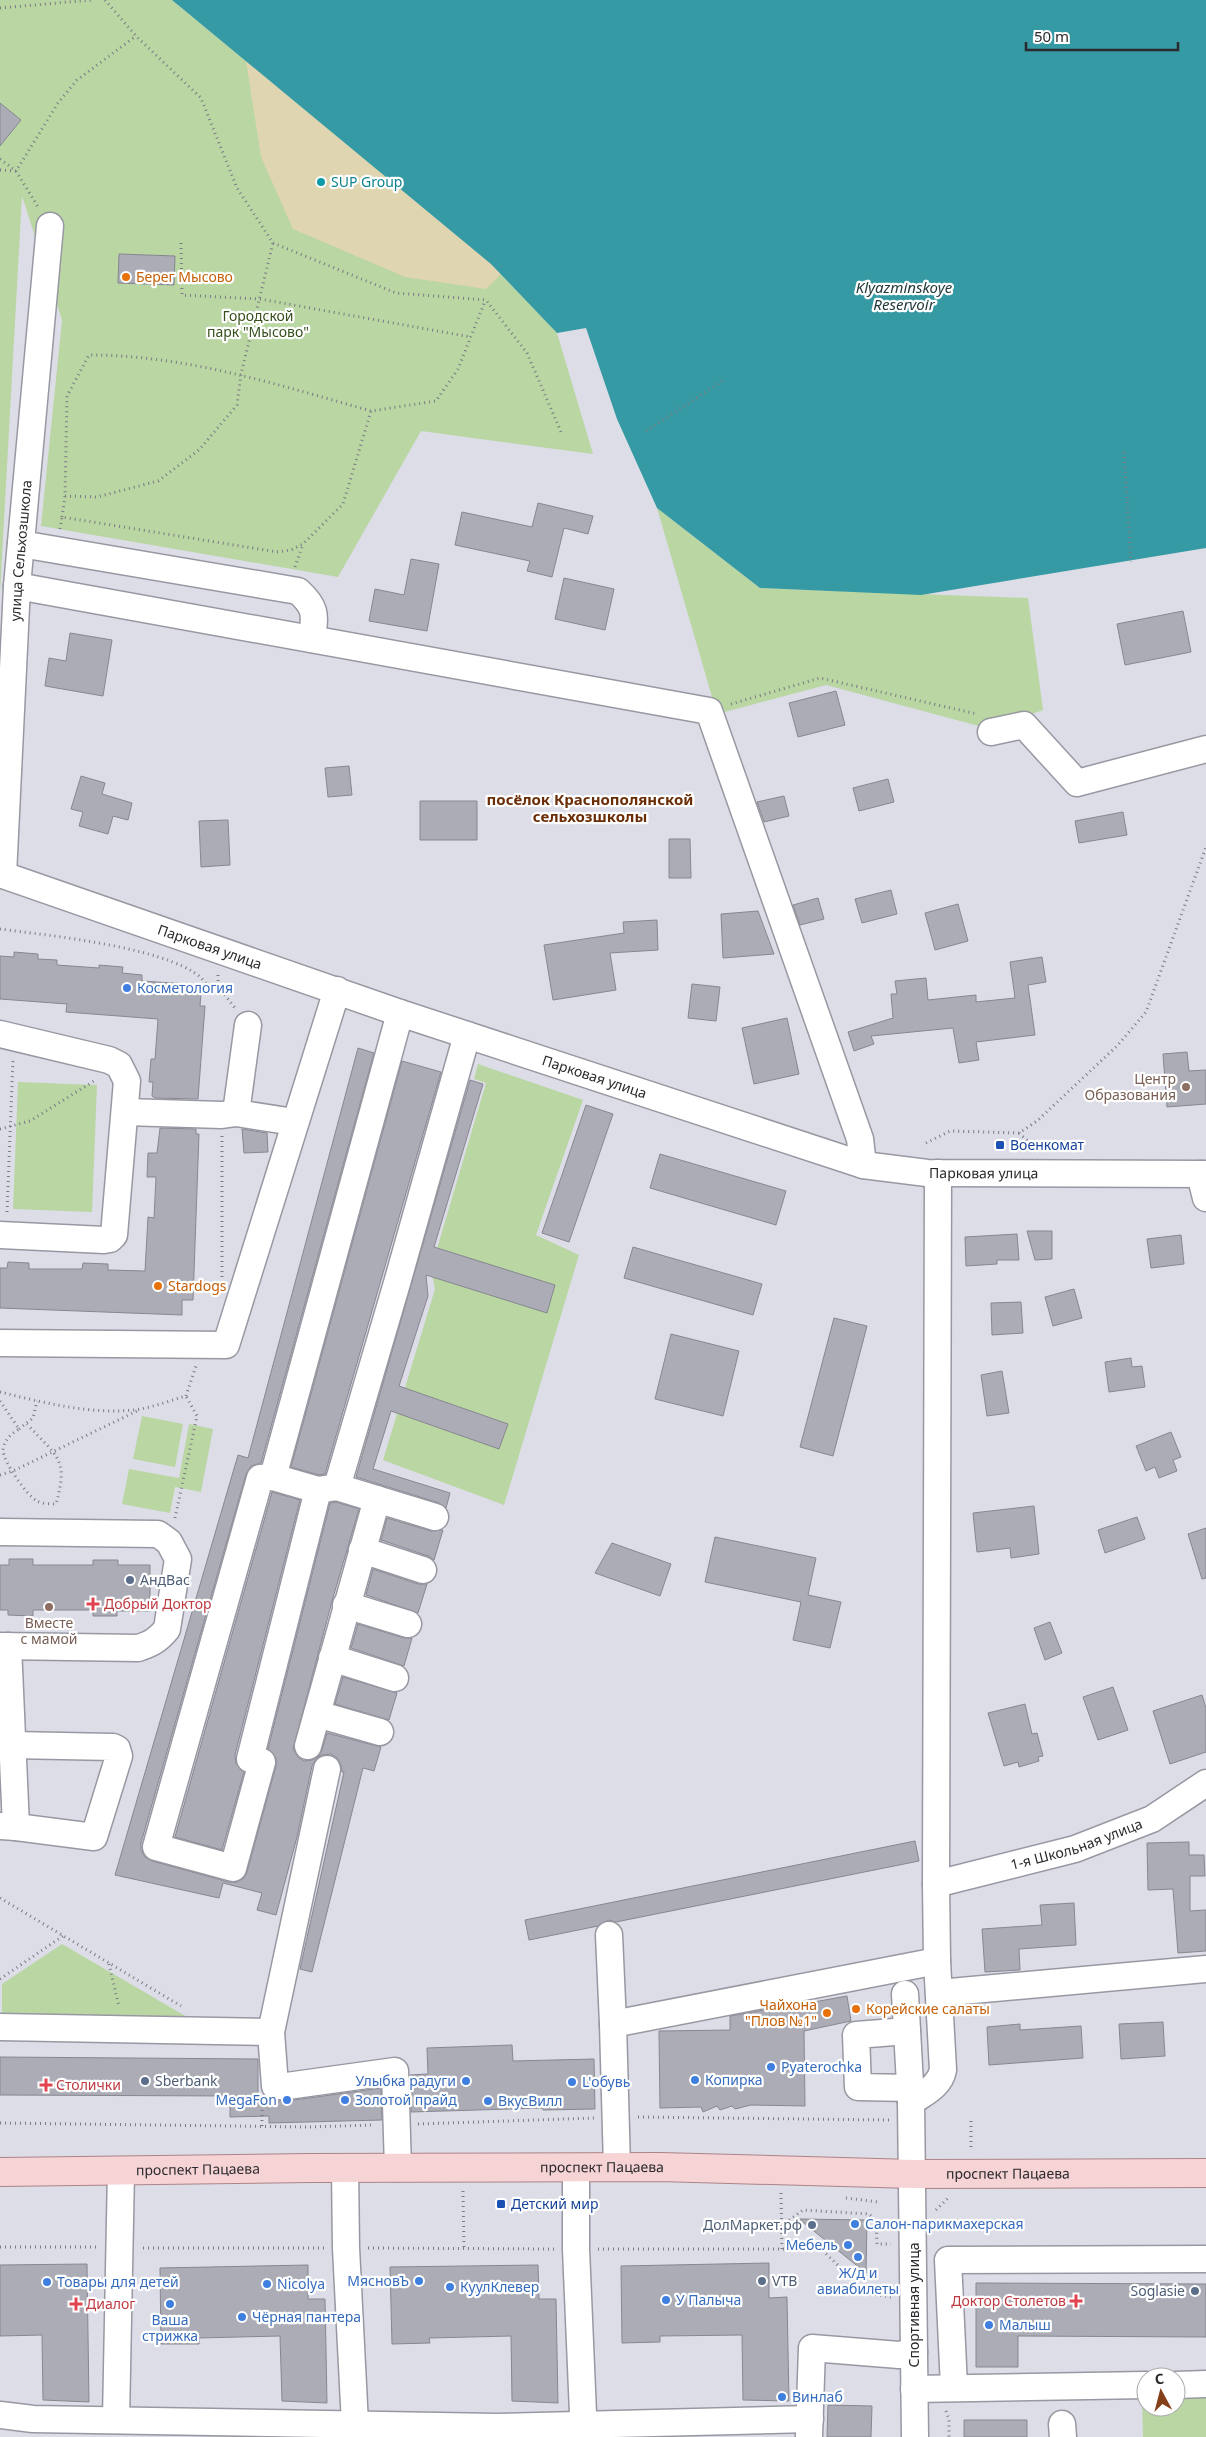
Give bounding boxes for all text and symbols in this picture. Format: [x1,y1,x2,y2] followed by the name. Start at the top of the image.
[1026,20,1178,52] scale bar
[1034,26,1069,46] text: 50 m
[331,172,402,191] place label: SUP Group
[315,176,327,188] marker: SUP Group
[136,267,233,286] place label: Берег Мысово
[120,271,132,283] marker: Берег Мысово
[856,277,953,314] water label: Klyazminskoye Reservoir
[207,306,309,341] park label: Городской парк "Мысово"
[5,479,36,622] street label: улица Сельхозшкола
[487,789,693,826] district label: посёлок Краснополянской сельхозшколы
[155,919,265,973] street label: Парковая улица
[137,978,233,997] place label: Косметология
[121,982,133,994] marker: Косметология
[540,1050,649,1102] street label: Парковая улица
[1084,1069,1176,1104] place label: Центр Образования
[1180,1081,1192,1093] marker: Центр Образования
[1010,1135,1085,1154] place label: Военкомат
[994,1139,1006,1151] marker: Военкомат
[929,1163,1038,1182] street label: Парковая улица
[168,1276,227,1295] place label: Stardogs
[152,1280,164,1292] marker: Stardogs
[140,1570,190,1589] place label: АндВас
[124,1574,136,1586] marker: АндВас
[104,1594,212,1613] place label: Добрый Доктор
[86,1597,100,1611] marker: Добрый Доктор
[43,1601,55,1613] marker: Вместе с мамой
[21,1613,77,1648] place label: Вместе с мамой
[1008,1814,1145,1874] street label: 1-я Школьная улица
[745,1995,817,2030] place label: Чайхона "Плов №1"
[866,1999,990,2018] place label: Корейские салаты
[850,2003,862,2015] marker: Корейские салаты
[821,2007,833,2019] marker: Чайхона "Плов №1"
[781,2057,862,2076] place label: Pyaterochka
[765,2061,777,2073] marker: Pyaterochka
[705,2070,762,2089] place label: Копирка
[155,2071,218,2090] place label: Sberbank
[356,2071,456,2090] place label: Улыбка радуги
[582,2072,630,2091] place label: L'обувь
[689,2074,701,2086] marker: Копирка
[56,2075,121,2094] place label: Столички
[139,2075,151,2087] marker: Sberbank
[460,2075,472,2087] marker: Улыбка радуги
[566,2076,578,2088] marker: L'обувь
[40,2079,52,2091] marker: Столички
[216,2090,277,2109] place label: MegaFon
[355,2090,457,2109] place label: Золотой прайд
[498,2091,562,2110] place label: ВкусВилл
[281,2094,293,2106] marker: MegaFon
[339,2094,351,2106] marker: Золотой прайд
[482,2095,494,2107] marker: ВкусВилл
[540,2157,664,2176] street label: проспект Пацаева
[136,2159,260,2179] street label: проспект Пацаева
[946,2163,1070,2183] street label: проспект Пацаева
[511,2194,598,2213] place label: Детский мир
[495,2198,507,2210] marker: Детский мир
[865,2214,1024,2233] place label: Салон-парикмахерская
[703,2215,802,2234] place label: ДолМаркет.рф
[849,2218,861,2230] marker: Салон-парикмахерская
[806,2219,818,2231] marker: ДолМаркет.рф
[786,2235,838,2254] place label: Мебель
[842,2239,854,2251] marker: Мебель
[904,2242,923,2368] street label: Спортивная улица
[852,2251,864,2263] marker: Ж/д и авиабилеты
[817,2263,899,2298] place label: Ж/д и авиабилеты
[347,2271,409,2290] place label: МясновЪ
[772,2271,797,2290] place label: VTB
[57,2272,179,2291] place label: Товары для детей
[277,2274,325,2293] place label: Nicolya
[413,2275,425,2287] marker: МясновЪ
[756,2275,768,2287] marker: VTB
[41,2276,53,2288] marker: Товары для детей
[460,2277,539,2296] place label: КуулКлевер
[261,2278,273,2290] marker: Nicolya
[444,2281,456,2293] marker: КуулКлевер
[1131,2281,1185,2300] place label: Soglasie
[1189,2285,1201,2297] marker: Soglasie
[676,2290,741,2309] place label: У Палыча
[951,2291,1066,2310] place label: Доктор Столетов
[86,2294,135,2313] place label: Диалог
[660,2294,672,2306] marker: У Палыча
[1070,2295,1082,2307] marker: Доктор Столетов
[70,2298,82,2310] marker: Диалог
[164,2298,176,2310] marker: Ваша стрижка
[252,2307,361,2326] place label: Чёрная пантера
[142,2310,198,2345] place label: Ваша стрижка
[236,2311,248,2323] marker: Чёрная пантера
[999,2315,1051,2334] place label: Малыш
[983,2319,995,2331] marker: Малыш
[1136,2367,1186,2417] north arrow
[1154,2369,1165,2389] text: С
[792,2387,843,2406] place label: Винлаб
[776,2391,788,2403] marker: Винлаб

